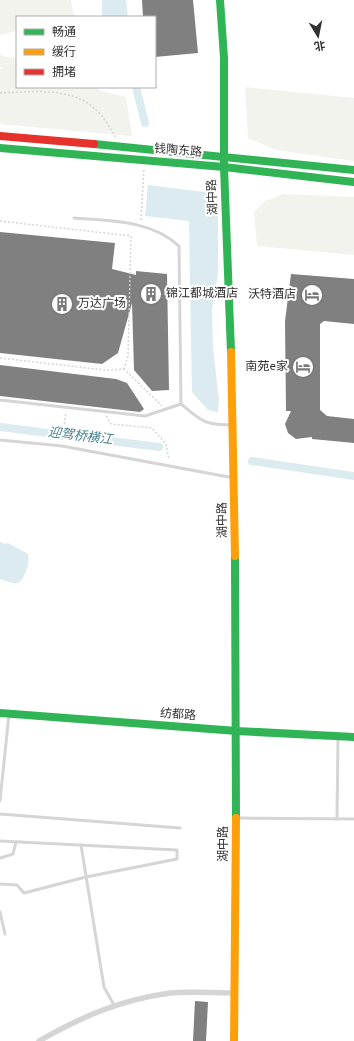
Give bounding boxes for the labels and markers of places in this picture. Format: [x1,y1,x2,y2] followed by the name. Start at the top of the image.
[138,281,164,307] building icon: 锦江都城酒店
[299,282,325,308] hotel icon: 沃特酒店
[166,286,238,302] place label: 锦江都城酒店
[248,287,296,303] place label: 沃特酒店
[49,291,75,317] building icon: 万达广场
[78,296,126,312] place label: 万达广场
[290,354,316,380] hotel icon: 南苑e家
[246,359,288,375] place label: 南苑e家

